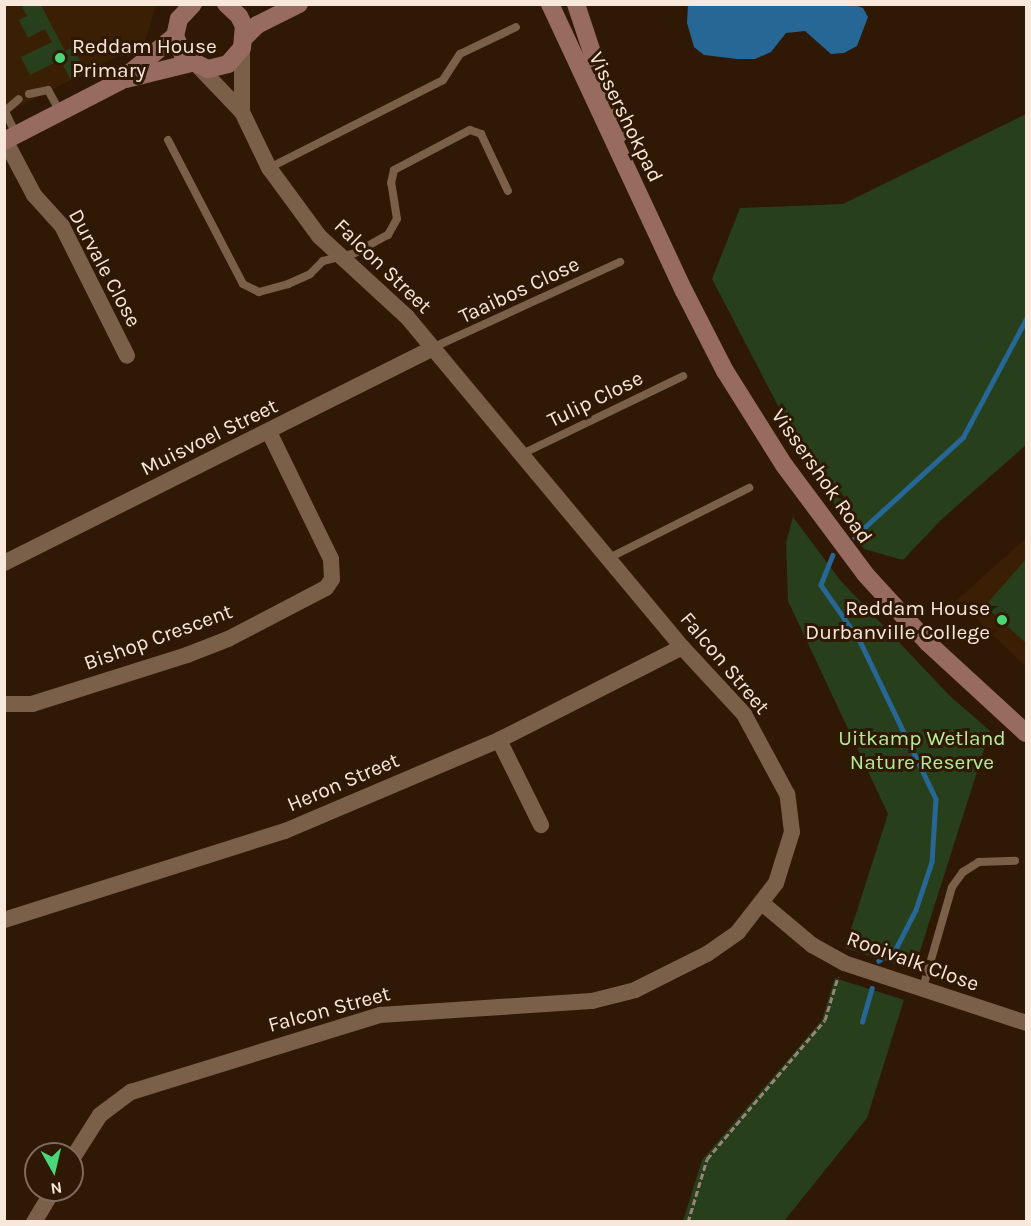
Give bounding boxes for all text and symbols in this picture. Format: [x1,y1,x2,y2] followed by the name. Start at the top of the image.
[72,33,217,83] place label: Reddam House Primary
[584,48,668,186] street label: Vissershokpad
[53,51,67,65] marker: Reddam House Primary
[63,205,147,331] street label: Durvale Close
[329,213,437,319] street label: Falcon Street
[455,251,583,329] street label: Taaibos Close
[543,365,647,433] street label: Tulip Close
[136,393,282,481] street label: Muisvoel Street
[766,404,878,548] street label: Vissershok Road
[805,595,990,645] place label: Reddam House Durbanville College
[80,598,236,676] street label: Bishop Crescent
[675,607,775,719] street label: Falcon Street
[995,613,1009,627] marker: Reddam House Durbanville College
[838,725,1006,775] park label: Uitkamp Wetland Nature Reserve
[283,747,403,817] street label: Heron Street
[843,925,983,997] street label: Rooivalk Close
[265,981,393,1037] street label: Falcon Street
[24,1142,84,1202] north arrow
[49,1178,63,1199] text: N

